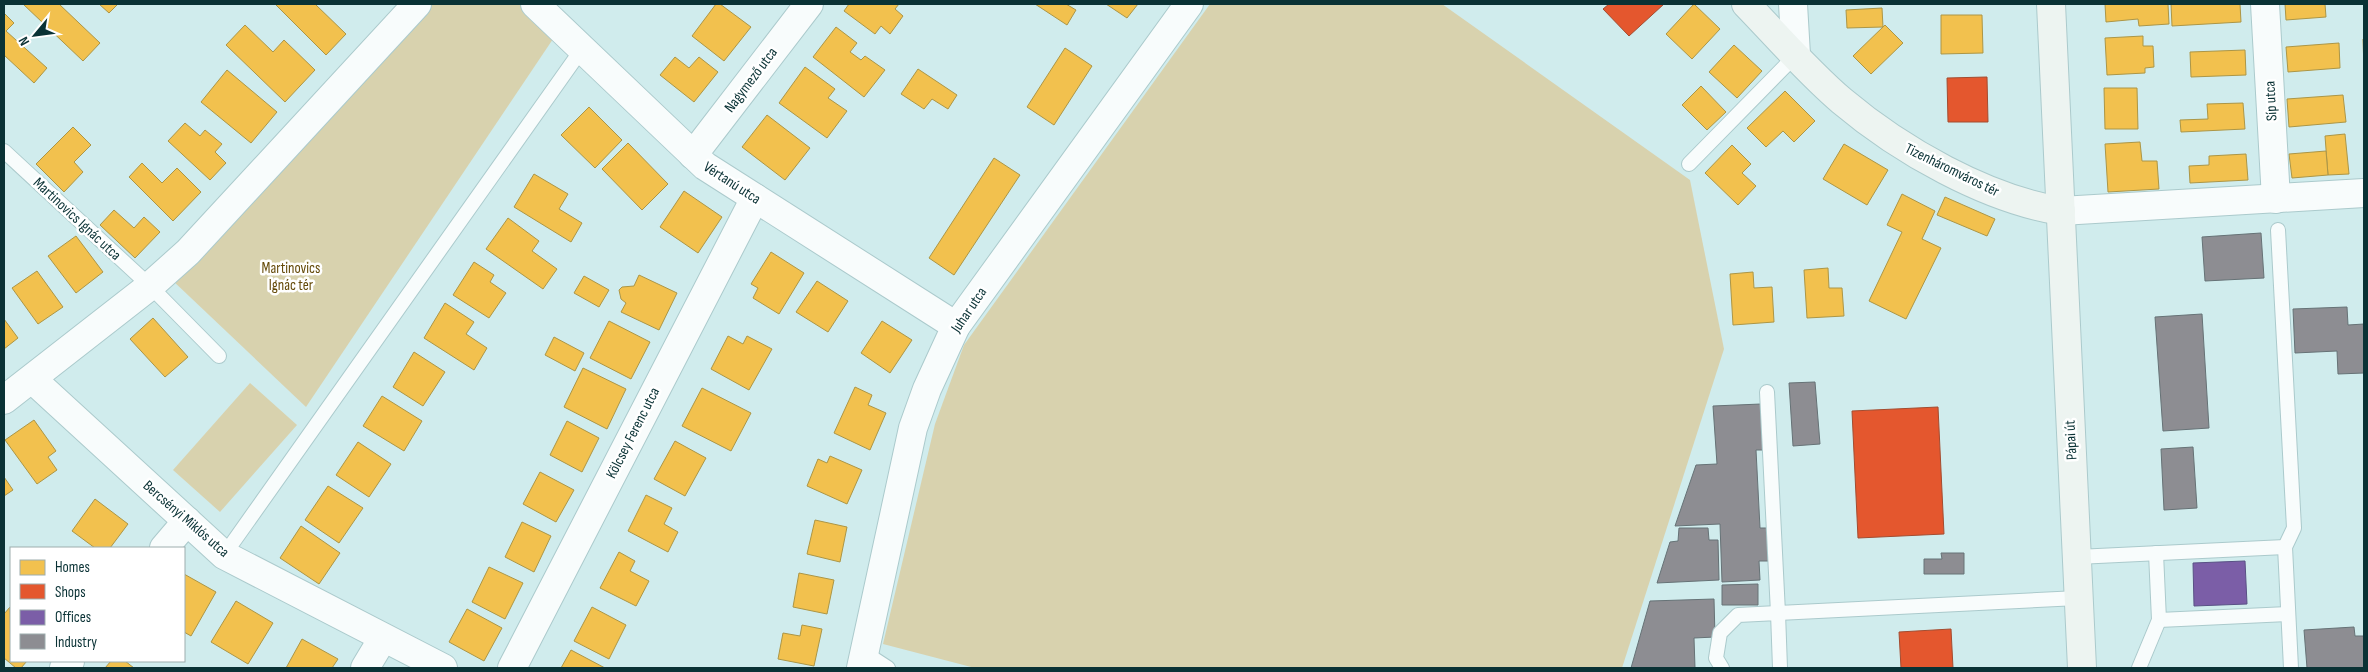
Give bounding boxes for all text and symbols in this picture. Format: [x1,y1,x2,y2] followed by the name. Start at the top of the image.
[10,10,60,60] north arrow
[15,34,33,48] text: N
[720,43,782,116] street label: Nagymező utca
[2260,80,2282,122] street label: Síp utca
[1902,139,2003,201] street label: Tizenháromváros tér
[700,157,764,209] street label: Vértanú utca
[29,173,125,265] street label: Martinovics Ignác utca
[261,259,321,295] park label: Martinovics Ignác tér
[946,284,991,337] street label: Juhar utca
[602,384,664,482] street label: Kölcsey Ferenc utca
[2060,419,2082,460] street label: Pápai út
[139,476,233,562] street label: Bercsényi Miklós utca
[10,547,185,662] legend
[55,558,90,577] text: Homes
[55,583,86,602] text: Shops
[55,608,91,627] text: Offices
[55,633,97,652] text: Industry

